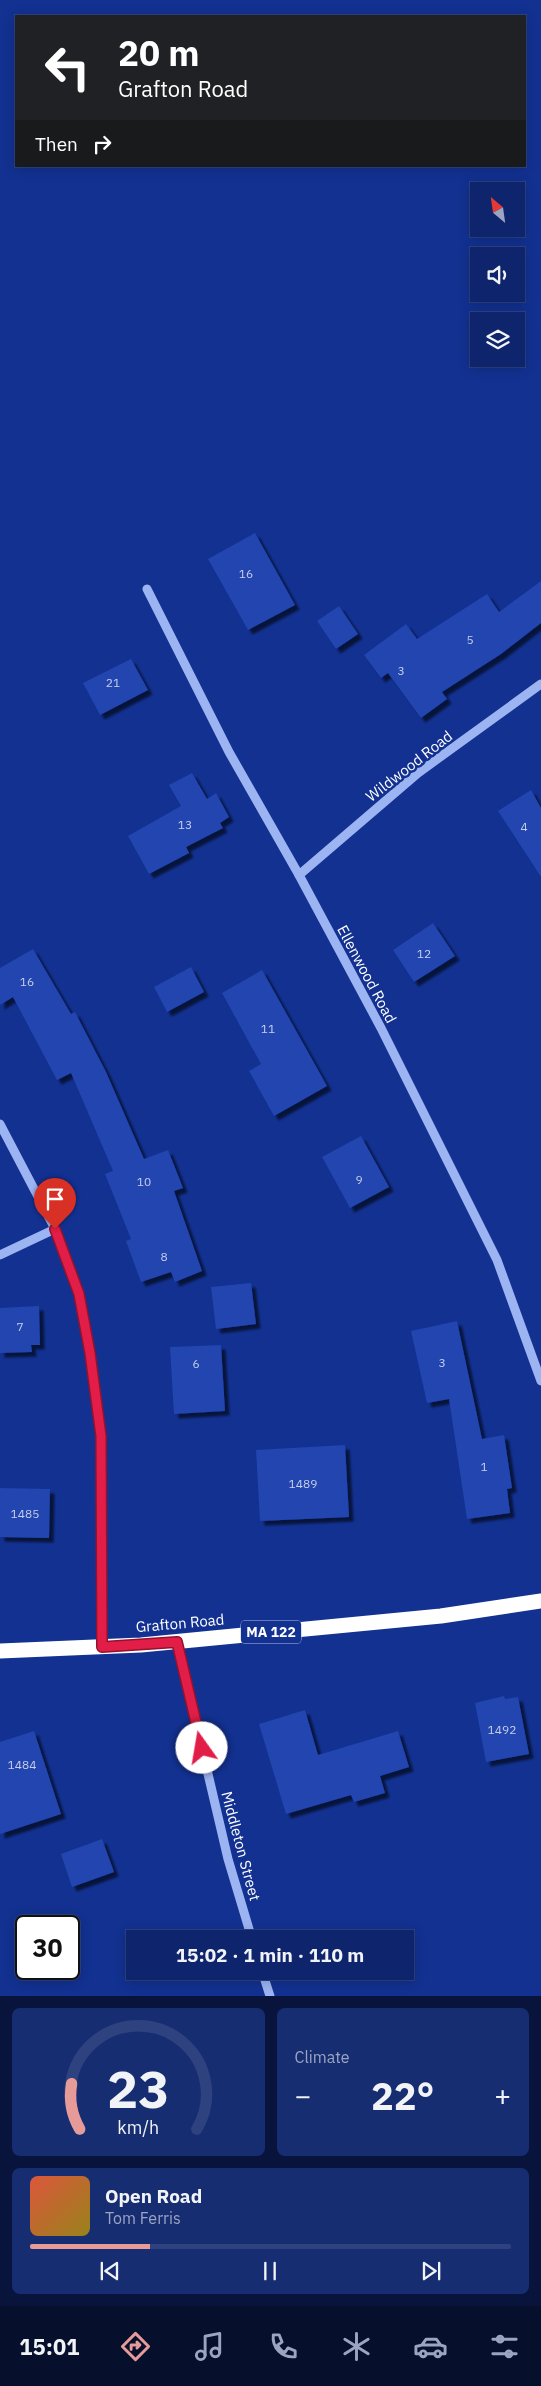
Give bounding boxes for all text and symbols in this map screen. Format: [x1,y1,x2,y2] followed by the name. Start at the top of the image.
[118,30,200,76] text: 20 m
[35,35,100,100] icon: left
[118,74,248,103] text: Grafton Road
[88,130,116,158] icon: right
[35,132,78,156] text: Then
[470,182,525,238] north arrow
[470,182,525,367] map controls
[470,247,525,302] button: sound
[470,312,525,367] button: layers
[239,566,253,581] house number: 16
[466,632,474,647] house number: 5
[397,663,405,678] house number: 3
[106,675,120,690] house number: 21
[362,726,456,806] street label: Wildwood Road
[178,817,192,832] house number: 13
[520,819,528,834] house number: 4
[333,922,401,1026] street label: Ellenwood Road
[417,946,431,961] house number: 12
[20,974,34,989] house number: 16
[261,1021,275,1036] house number: 11
[355,1172,363,1187] house number: 9
[137,1174,151,1189] house number: 10
[34,1178,76,1229] pin
[41,1185,69,1213] icon: arrive
[160,1249,168,1264] house number: 8
[16,1319,24,1334] house number: 7
[438,1355,446,1370] house number: 3
[192,1356,200,1371] house number: 6
[480,1459,488,1474] house number: 1
[289,1476,317,1491] house number: 1489
[11,1506,39,1521] house number: 1485
[135,1610,225,1636] street label: Grafton Road
[241,1620,301,1644] road number: MA 122
[175,1721,227,1773] position arrow
[488,1722,516,1737] house number: 1492
[8,1757,36,1772] house number: 1484
[217,1789,265,1903] street label: Middleton Street
[15,1915,80,1980] speed limit sign: 30
[176,1943,364,1967] text: 15:02 · 1 min · 110 m
[295,2047,350,2067] text: Climate
[107,2055,169,2122] text: 23
[371,2071,434,2120] text: 22°
[295,2077,311,2114] text: −
[494,2077,511,2114] text: +
[117,2116,159,2139] text: km/h
[105,2184,202,2208] text: Open Road
[105,2208,181,2228] text: Tom Ferris
[96,2257,124,2285] icon: previous
[256,2257,284,2285] icon: pause
[417,2257,445,2285] icon: next
[118,2329,153,2364] icon: directions
[192,2329,227,2364] icon: music
[266,2329,301,2364] icon: phone
[339,2329,374,2364] icon: climate
[413,2329,448,2364] icon: car
[487,2329,522,2364] icon: filters
[19,2332,79,2361] text: 15:01

